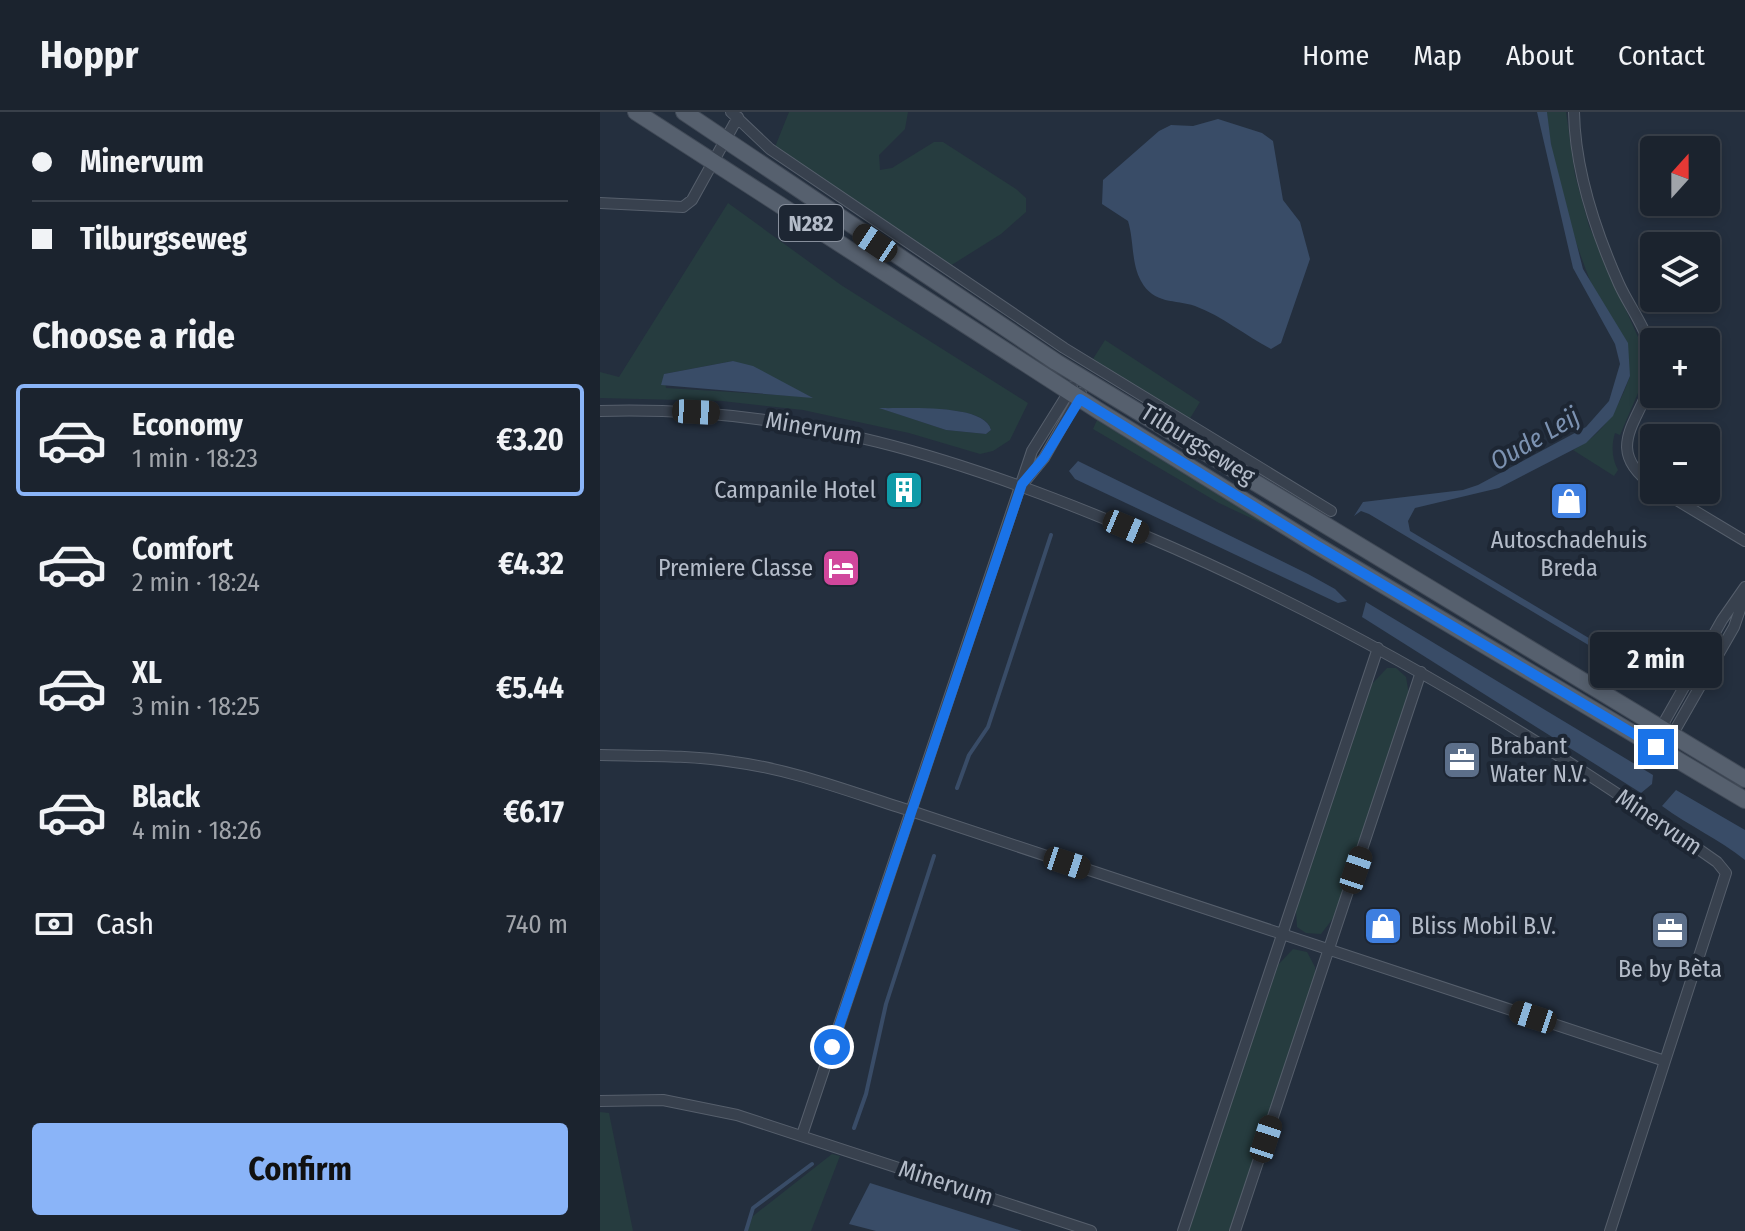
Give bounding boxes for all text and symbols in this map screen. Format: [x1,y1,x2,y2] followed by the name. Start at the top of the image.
[40,32,138,78] text: Hoppr
[1302,39,1369,72] text: Home
[1413,39,1462,72] text: Map
[1506,39,1574,72] text: About
[1618,39,1705,72] text: Contact
[1640,136,1720,216] north arrow
[1640,136,1720,504] map controls
[80,144,204,180] text: Minervum
[779,205,843,241] road number: N282
[848,220,902,266] car
[80,221,247,257] text: Tilburgseweg
[1640,232,1720,312] button: layers
[32,314,235,358] text: Choose a ride
[1640,328,1720,408] button: +
[1136,398,1261,490] street label: Tilburgseweg
[671,399,721,425] car
[1485,401,1586,477] water label: Oude Leij
[36,404,108,476] icon: car
[763,406,865,450] street label: Minervum
[132,407,243,443] text: Economy
[497,422,564,458] text: €3.20
[1640,424,1720,504] button: −
[132,443,258,474] text: 1 min · 18:23
[883,469,925,511] building icon: Campanile Hotel
[714,476,876,504] place label: Campanile Hotel
[1548,480,1590,522] shop icon: Autoschadehuis Breda
[1099,507,1153,547] car
[1491,526,1647,582] place label: Autoschadehuis Breda
[36,528,108,600] icon: car
[132,531,233,567] text: Comfort
[498,546,564,582] text: €4.32
[820,547,862,589] hotel icon: Premiere Classe
[658,554,813,582] place label: Premiere Classe
[132,567,260,598] text: 2 min · 18:24
[1590,631,1722,687] callout: 2 min
[1627,644,1685,675] text: 2 min
[36,652,108,724] icon: car
[132,655,162,691] text: XL
[496,670,564,706] text: €5.44
[132,691,260,722] text: 3 min · 18:25
[1638,729,1674,765] route end
[1490,732,1587,788] place label: Brabant Water N.V.
[1441,739,1483,781] office icon: Brabant Water N.V.
[36,776,108,848] icon: car
[132,779,200,815] text: Black
[1611,783,1707,861] street label: Minervum
[503,794,564,830] text: €6.17
[132,815,262,846] text: 4 min · 18:26
[1337,843,1375,897] car
[1040,844,1094,882] car
[32,902,76,946] icon: cash
[1362,905,1404,947] shop icon: Bliss Mobil B.V.
[96,906,154,942] text: Cash
[506,909,568,940] text: 740 m
[1649,909,1691,951] office icon: Be by Bèta
[1411,912,1556,940] place label: Bliss Mobil B.V.
[1618,955,1722,983] place label: Be by Bèta
[1506,998,1560,1036] car
[814,1029,850,1065] route start
[1247,1112,1285,1166] car
[32,1123,568,1215] button: Confirm
[895,1155,997,1211] street label: Minervum

